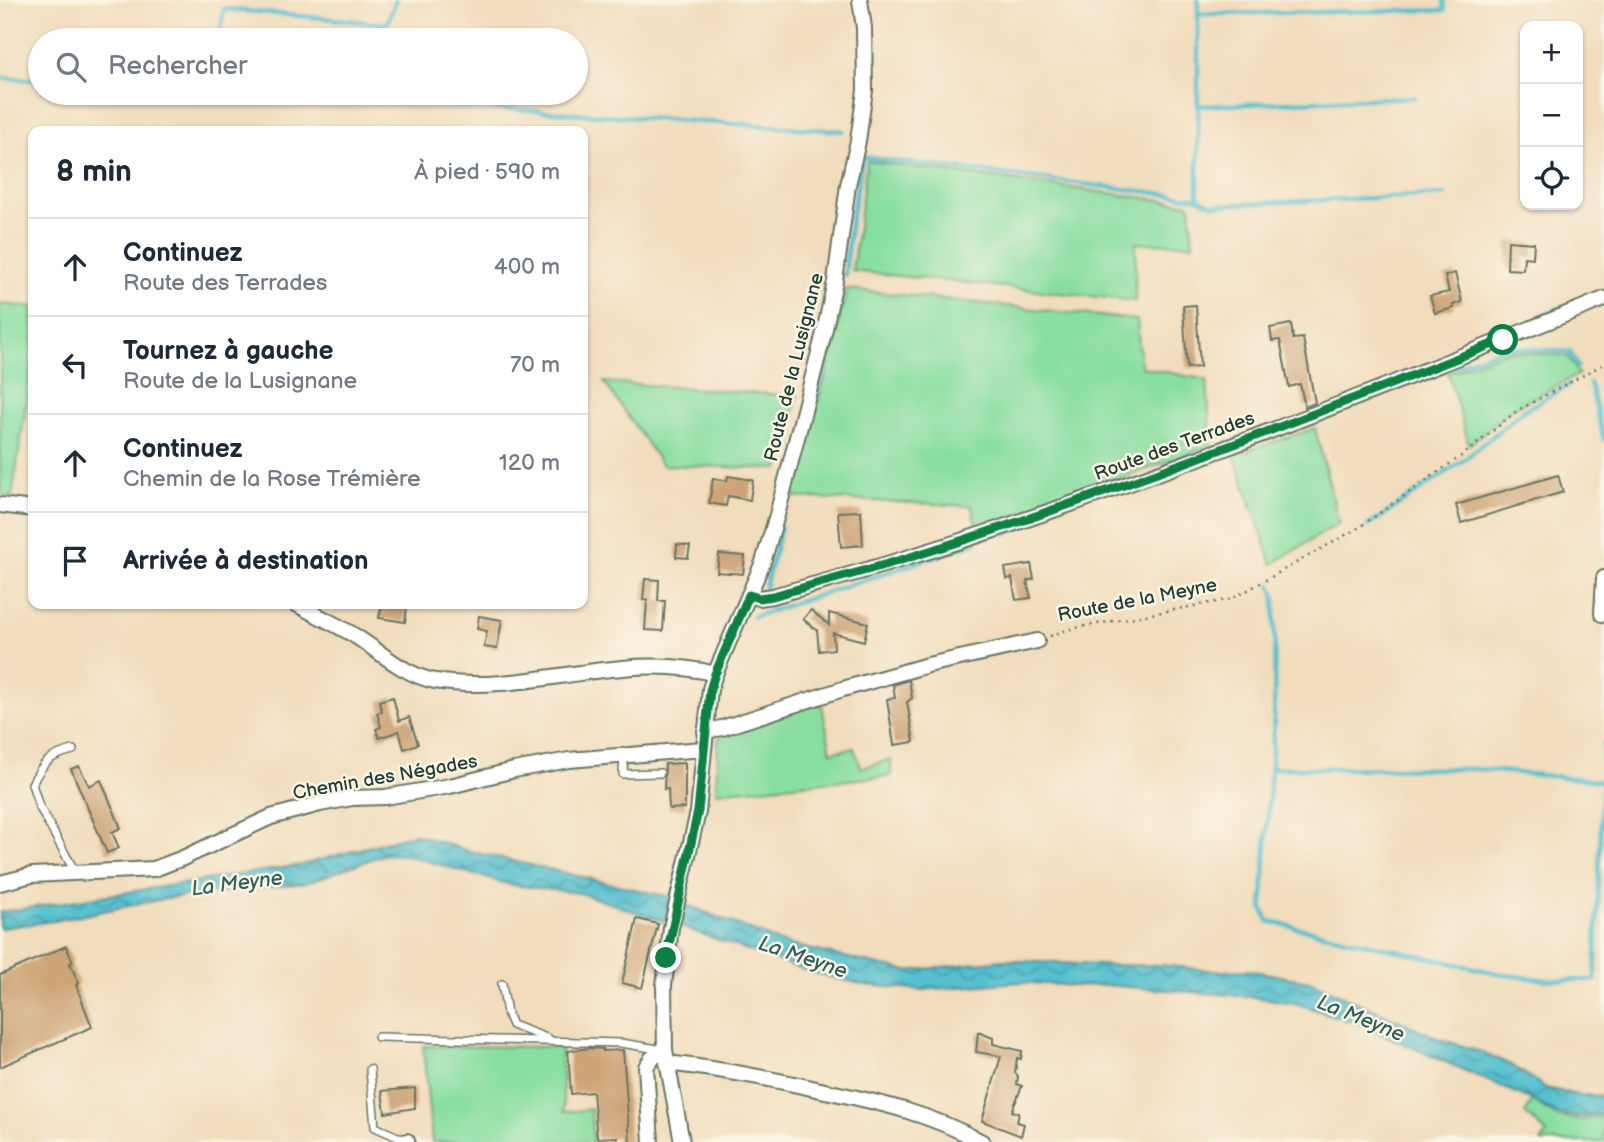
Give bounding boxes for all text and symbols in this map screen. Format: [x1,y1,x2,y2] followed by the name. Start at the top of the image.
[1520,21,1583,210] map controls
[1520,21,1583,84] button: +
[28,28,588,105] search box
[52,48,90,86] icon: search
[108,51,247,82] text: Rechercher
[1520,84,1583,147] button: −
[1520,147,1583,210] button: locate
[56,154,132,190] text: 8 min
[414,158,560,186] text: À pied · 590 m
[123,238,243,269] text: Continuez
[56,248,94,286] icon: ahead
[494,253,560,281] text: 400 m
[123,269,327,297] text: Route des Terrades
[760,271,829,464] street label: Route de la Lusignane
[1487,324,1518,355] route start
[123,336,334,367] text: Tournez à gauche
[56,346,94,384] icon: left
[510,351,560,379] text: 70 m
[123,367,357,395] text: Route de la Lusignane
[1091,407,1258,486] street label: Route des Terrades
[123,434,243,465] text: Continuez
[56,444,94,482] icon: ahead
[499,449,560,477] text: 120 m
[123,465,421,493] text: Chemin de la Rose Trémière
[56,542,94,580] icon: arrive
[123,546,369,577] text: Arrivée à destination
[1056,574,1219,627] street label: Route de la Meyne
[291,750,479,805] street label: Chemin des Négades
[190,865,284,902] water label: La Meyne
[755,931,850,984] water label: La Meyne
[650,942,681,973] route end
[1313,990,1408,1047] water label: La Meyne

